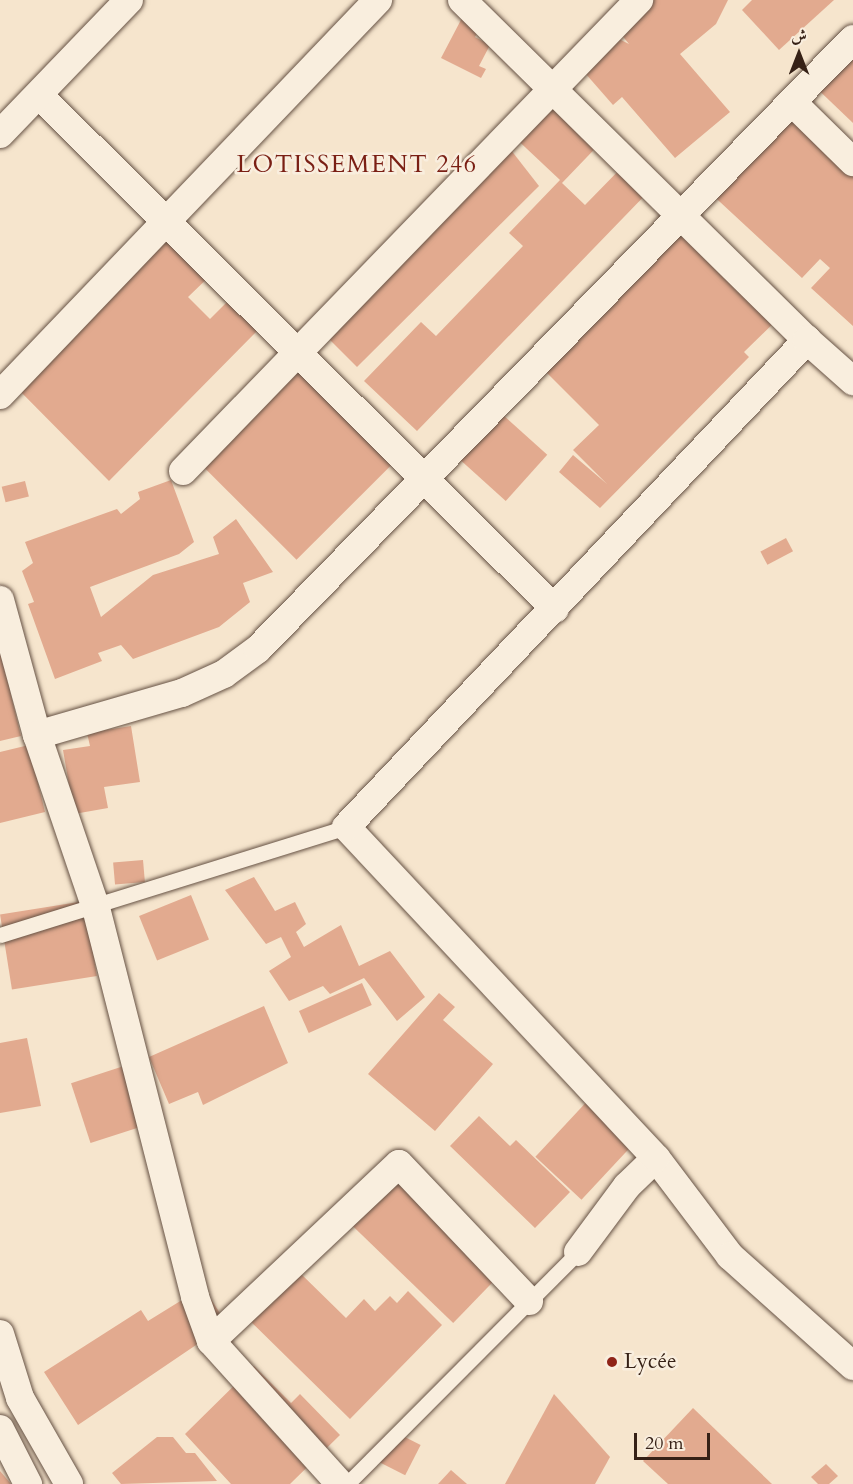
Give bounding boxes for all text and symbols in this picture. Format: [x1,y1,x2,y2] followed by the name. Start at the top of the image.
[769,24,829,84] north arrow
[791,25,807,47] text: ش
[236,151,478,179] district label: LOTISSEMENT 246
[624,1349,676,1375] place label: Lycée
[605,1355,619,1369] marker: Lycée
[637,1421,714,1459] scale bar
[645,1431,684,1456] text: 20 m

